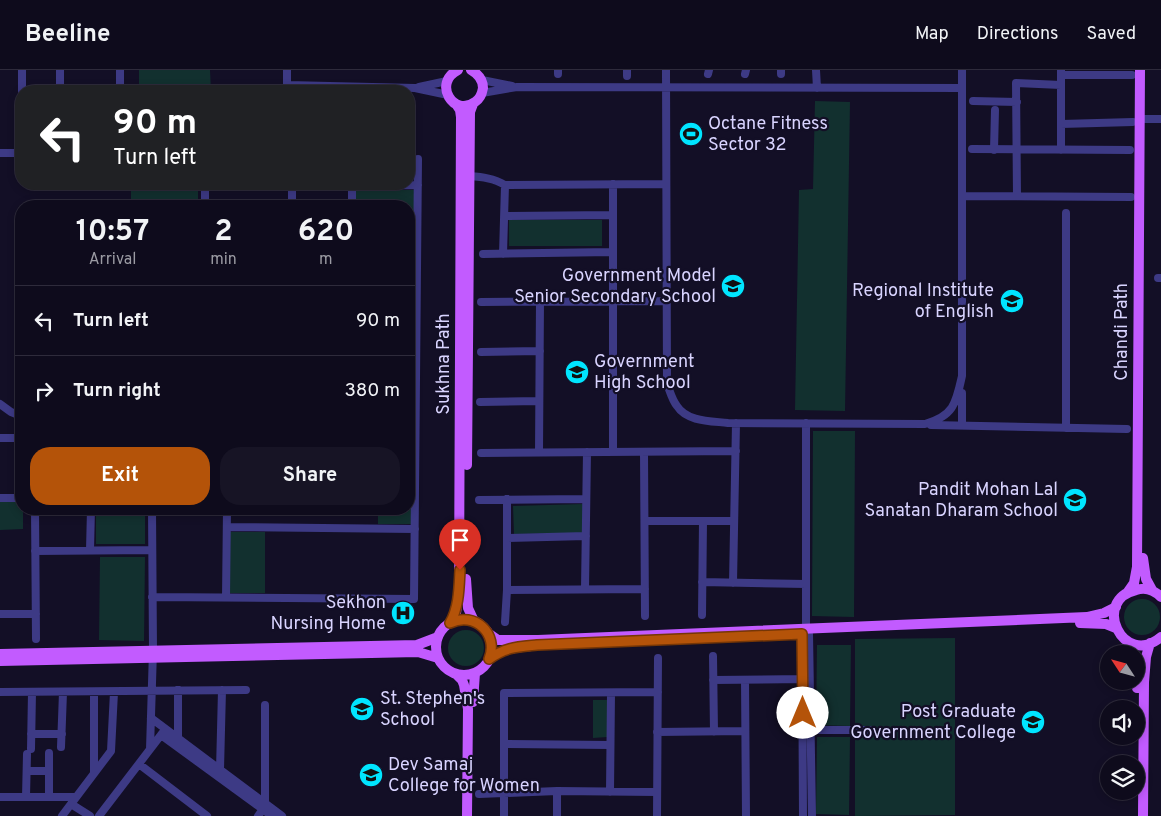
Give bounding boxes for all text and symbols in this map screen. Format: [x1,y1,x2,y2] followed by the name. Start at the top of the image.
[25,20,110,50] text: Beeline
[915,23,949,46] text: Map
[977,23,1059,46] text: Directions
[1087,23,1136,46] text: Saved
[113,102,197,146] text: 90 m
[30,105,95,170] icon: left
[708,113,828,157] place label: Octane Fitness Sector 32
[678,121,704,147] sports icon: Octane Fitness Sector 32
[113,145,196,172] text: Turn left
[76,214,149,251] text: 10:57
[214,214,233,251] text: 2
[298,214,354,251] text: 620
[89,250,136,270] text: Arrival
[210,250,237,270] text: min
[319,250,333,270] text: m
[514,265,716,309] place label: Government Model Senior Secondary School
[720,273,746,299] school or university icon: Government Model Senior Secondary School
[852,280,994,324] place label: Regional Institute of English
[1111,283,1134,381] street label: Chandi Path
[999,288,1025,314] school or university icon: Regional Institute of English
[30,307,58,335] icon: left
[73,309,149,333] text: Turn left
[356,309,400,333] text: 90 m
[433,313,456,415] street label: Sukhna Path
[594,351,695,395] place label: Government High School
[564,359,590,385] school or university icon: Government High School
[30,377,58,405] icon: right
[73,379,161,403] text: Turn right
[344,379,400,403] text: 380 m
[30,447,210,505] button: Exit
[220,447,400,505] button: Share
[864,479,1058,523] place label: Pandit Mohan Lal Sanatan Dharam School
[1062,487,1088,513] school or university icon: Pandit Mohan Lal Sanatan Dharam School
[439,519,481,570] pin
[446,526,474,554] icon: arrive
[271,592,386,636] place label: Sekhon Nursing Home
[390,600,416,626] hospital icon: Sekhon Nursing Home
[1100,645,1145,690] north arrow
[1100,645,1145,800] map controls
[776,686,828,738] position arrow
[380,688,485,732] place label: St. Stephen's School
[349,696,375,722] school or university icon: St. Stephen's School
[1100,700,1145,745] button: sound
[850,701,1016,745] place label: Post Graduate Government College
[1020,709,1046,735] school or university icon: Post Graduate Government College
[388,754,540,798] place label: Dev Samaj College for Women
[1100,755,1145,800] button: layers
[358,762,384,788] school or university icon: Dev Samaj College for Women

